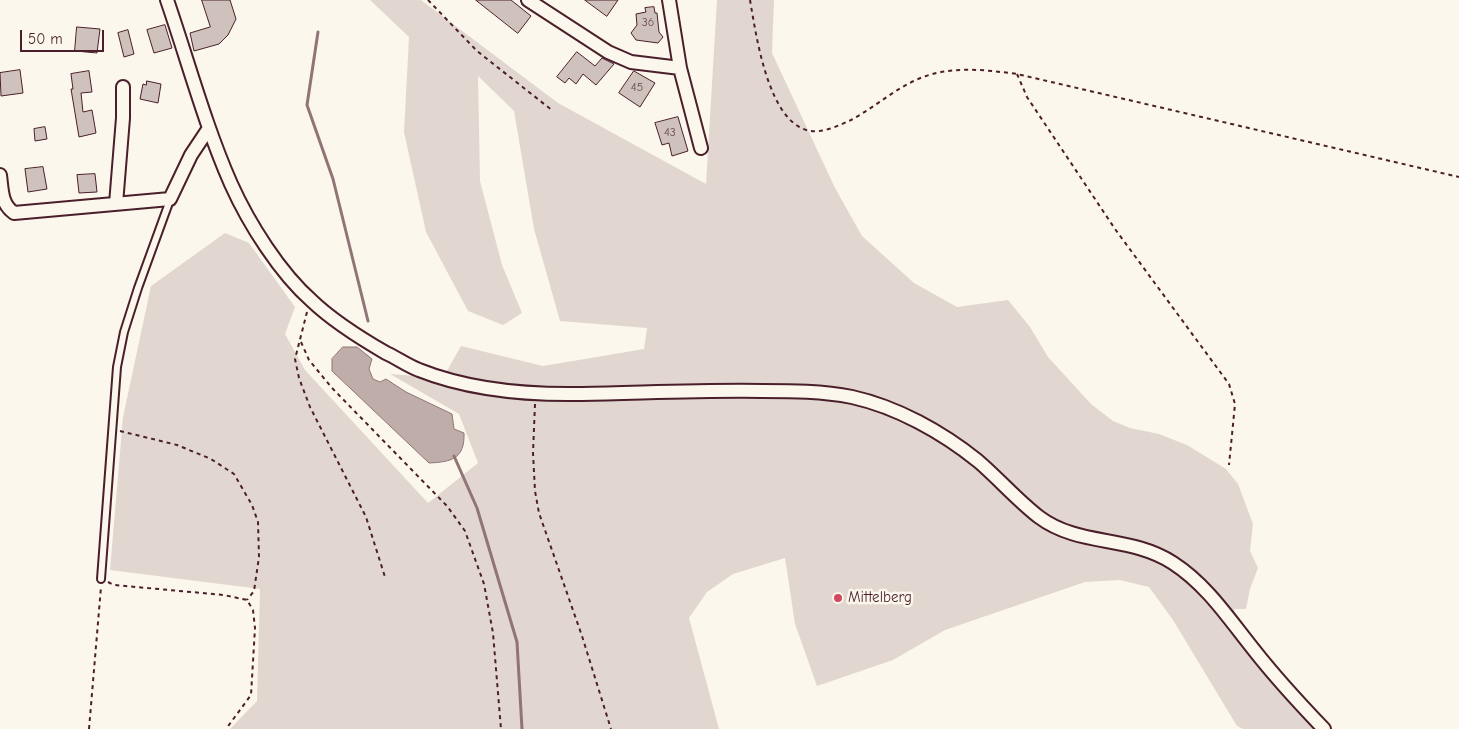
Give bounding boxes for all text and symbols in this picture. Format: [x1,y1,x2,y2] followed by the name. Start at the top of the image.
[642,16,654,30] house number: 36
[22,20,106,52] scale bar
[28,30,63,48] text: 50 m
[631,81,643,95] house number: 45
[664,126,676,140] house number: 43
[848,589,912,607] place label: Mittelberg
[832,592,844,604] marker: Mittelberg

